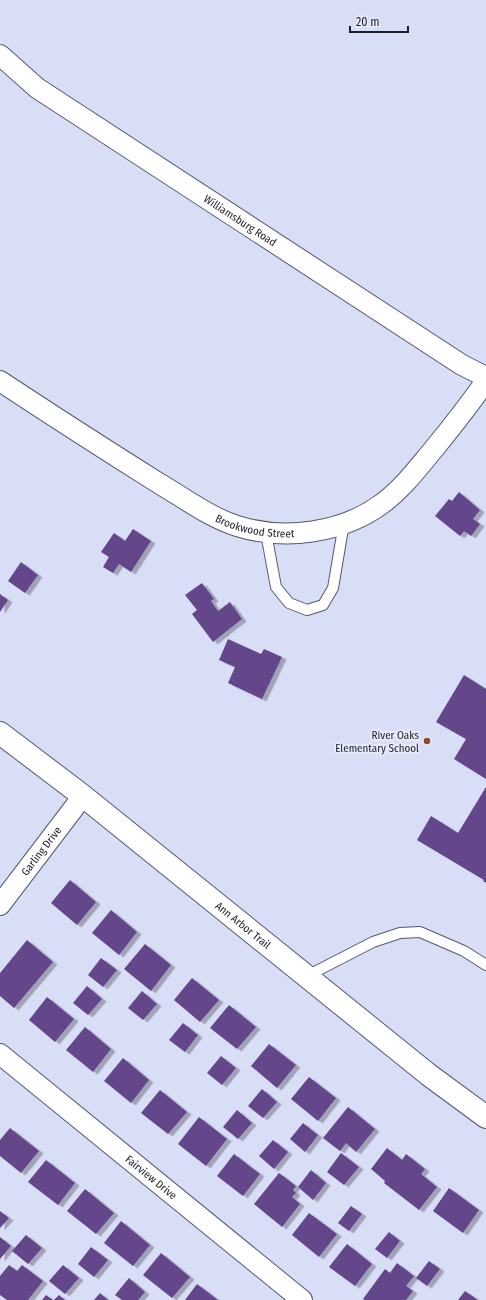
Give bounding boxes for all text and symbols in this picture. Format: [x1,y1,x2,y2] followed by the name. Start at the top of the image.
[350,8,408,34] scale bar
[356,15,380,29] text: 20 m
[201,192,279,249] street label: Williamsburg Road
[213,512,295,540] street label: Brookwood Street
[335,729,419,755] place label: River Oaks Elementary School
[422,736,432,746] marker: River Oaks Elementary School
[19,824,64,878] street label: Garling Drive
[213,899,273,952] street label: Ann Arbor Trail
[123,1153,179,1202] street label: Fairview Drive

